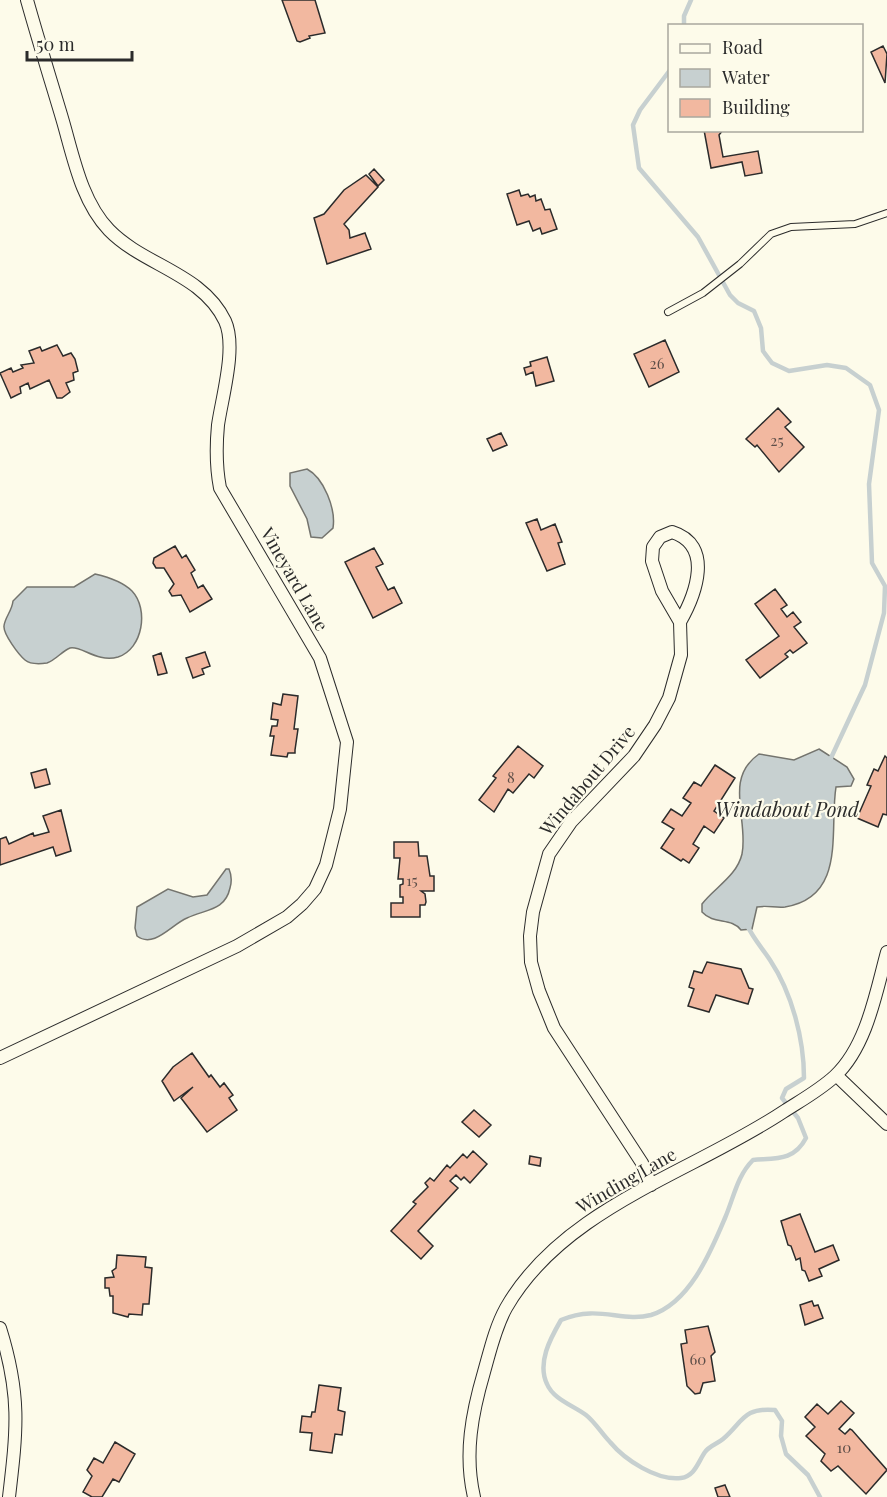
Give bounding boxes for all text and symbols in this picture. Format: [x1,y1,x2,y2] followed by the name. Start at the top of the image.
[27,24,132,62] scale bar
[668,24,863,132] legend
[36,32,75,56] text: 50 m
[722,35,763,59] text: Road
[721,65,770,89] text: Water
[722,95,790,119] text: Building
[650,353,665,373] house number: 26
[770,430,784,450] house number: 25
[255,522,334,635] street label: Vineyard Lane
[533,720,640,841] street label: Windabout Drive
[507,767,515,787] house number: 8
[715,795,860,822] water label: Windabout Pond
[406,870,418,890] house number: 15
[571,1142,680,1219] street label: Winding Lane
[690,1349,706,1369] house number: 60
[837,1437,851,1457] house number: 10

